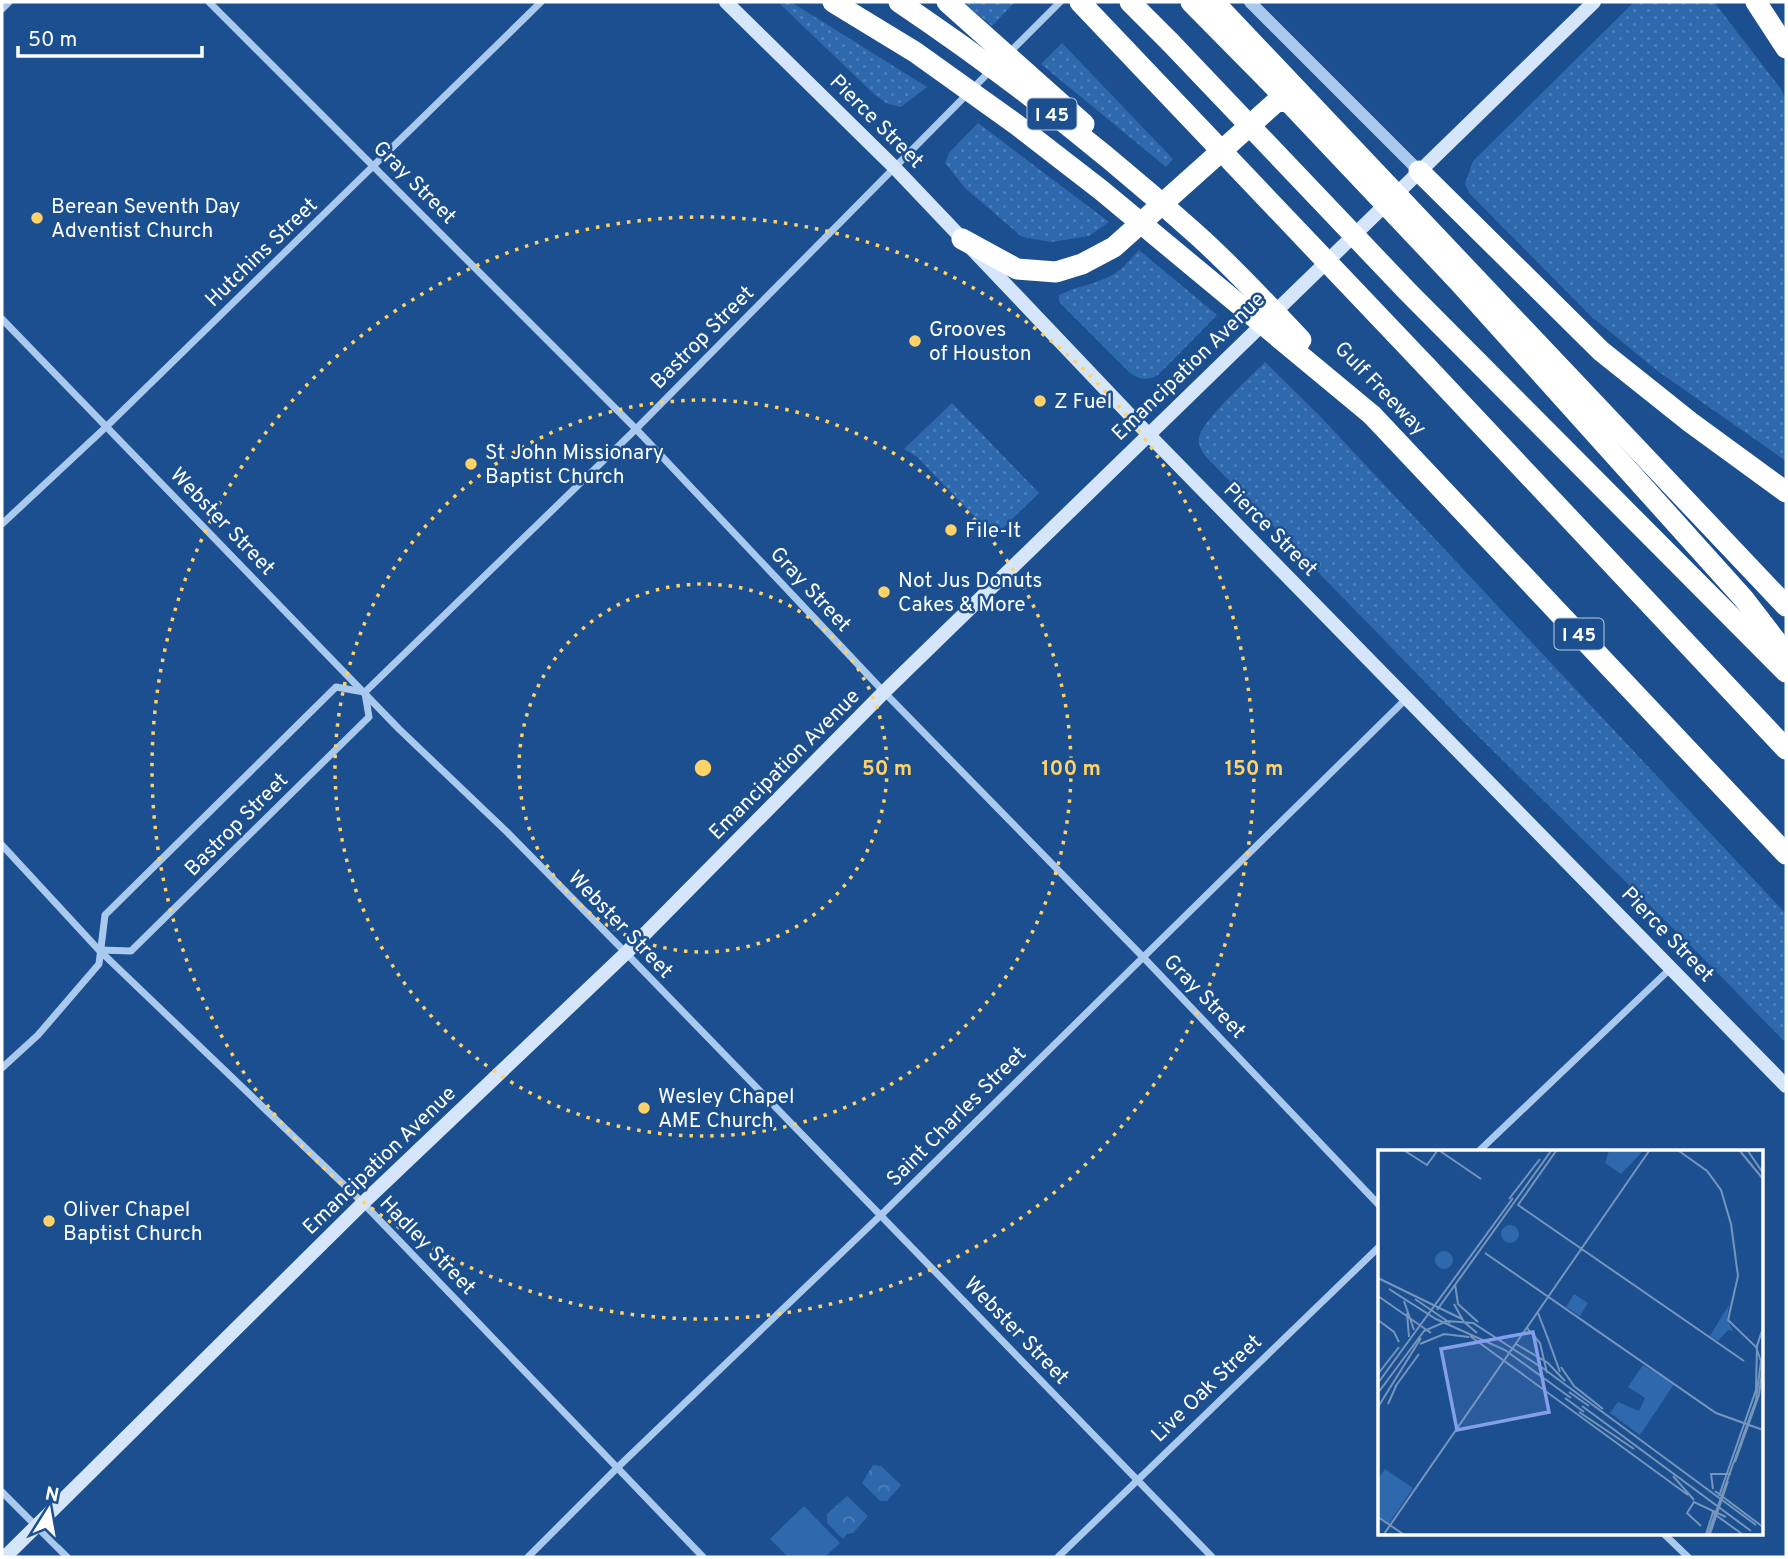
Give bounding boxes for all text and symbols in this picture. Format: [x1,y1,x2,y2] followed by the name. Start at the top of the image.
[18,14,201,58] scale bar
[28,27,77,54] text: 50 m
[823,69,929,175] street label: Pierce Street
[1028,98,1076,130] road number: I 45
[367,136,461,230] street label: Gray Street
[200,193,324,314] street label: Hutchins Street
[51,194,240,245] place label: Berean Seventh Day Adventist Church
[29,210,45,226] marker: Berean Seventh Day Adventist Church
[646,281,761,396] street label: Bastrop Street
[1107,287,1271,447] street label: Emancipation Avenue
[929,317,1032,368] place label: Grooves of Houston
[907,333,923,349] marker: Grooves of Houston
[1328,336,1432,442] street label: Gulf Freeway
[1054,389,1112,416] place label: Z Fuel
[1032,393,1048,409] marker: Z Fuel
[485,440,664,491] place label: St John Missionary Baptist Church
[463,456,479,472] marker: St John Missionary Baptist Church
[164,462,280,582] street label: Webster Street
[1217,477,1323,583] street label: Pierce Street
[965,518,1021,545] place label: File-It
[943,522,959,538] marker: File-It
[764,542,856,638] street label: Gray Street
[898,568,1042,619] place label: Not Jus Donuts Cakes & More
[876,584,892,600] marker: Not Jus Donuts Cakes & More
[1554,618,1604,650] road number: I 45
[704,684,866,846] street label: Emancipation Avenue
[691,756,715,780] centre of rings
[862,756,912,783] text: 50 m
[1041,756,1101,783] text: 100 m
[1225,756,1283,783] text: 150 m
[180,768,295,883] street label: Bastrop Street
[562,865,678,985] street label: Webster Street
[1615,882,1719,988] street label: Pierce Street
[1157,949,1251,1045] street label: Gray Street
[881,1041,1033,1193] street label: Saint Charles Street
[298,1081,462,1241] street label: Emancipation Avenue
[658,1084,794,1135] place label: Wesley Chapel AME Church
[636,1100,652,1116] marker: Wesley Chapel AME Church
[1378,1150,1764,1534] inset map
[373,1191,481,1301] street label: Hadley Street
[63,1197,203,1248] place label: Oliver Chapel Baptist Church
[41,1213,57,1229] marker: Oliver Chapel Baptist Church
[958,1271,1074,1391] street label: Webster Street
[1146,1329,1268,1449] street label: Live Oak Street
[14,1475,84,1545] north arrow
[43,1482,61,1508] text: N

